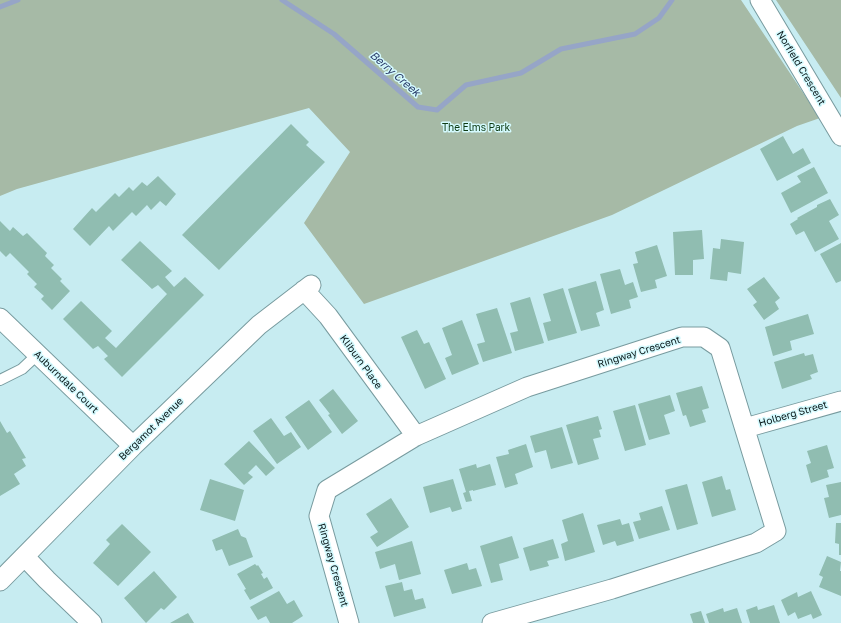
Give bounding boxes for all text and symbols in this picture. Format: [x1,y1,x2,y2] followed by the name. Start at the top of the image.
[774,29,828,107] street label: Norfield Crescent
[367,49,423,99] water label: Berry Creek
[442,122,510,134] park label: The Elms Park
[337,333,385,391] street label: Kliburn Place
[596,334,682,370] street label: Ringway Crescent
[31,348,101,416] street label: Auburndale Court
[116,395,186,463] street label: Bergamot Avenue
[757,398,829,430] street label: Holberg Street
[315,522,351,608] street label: Ringway Crescent

